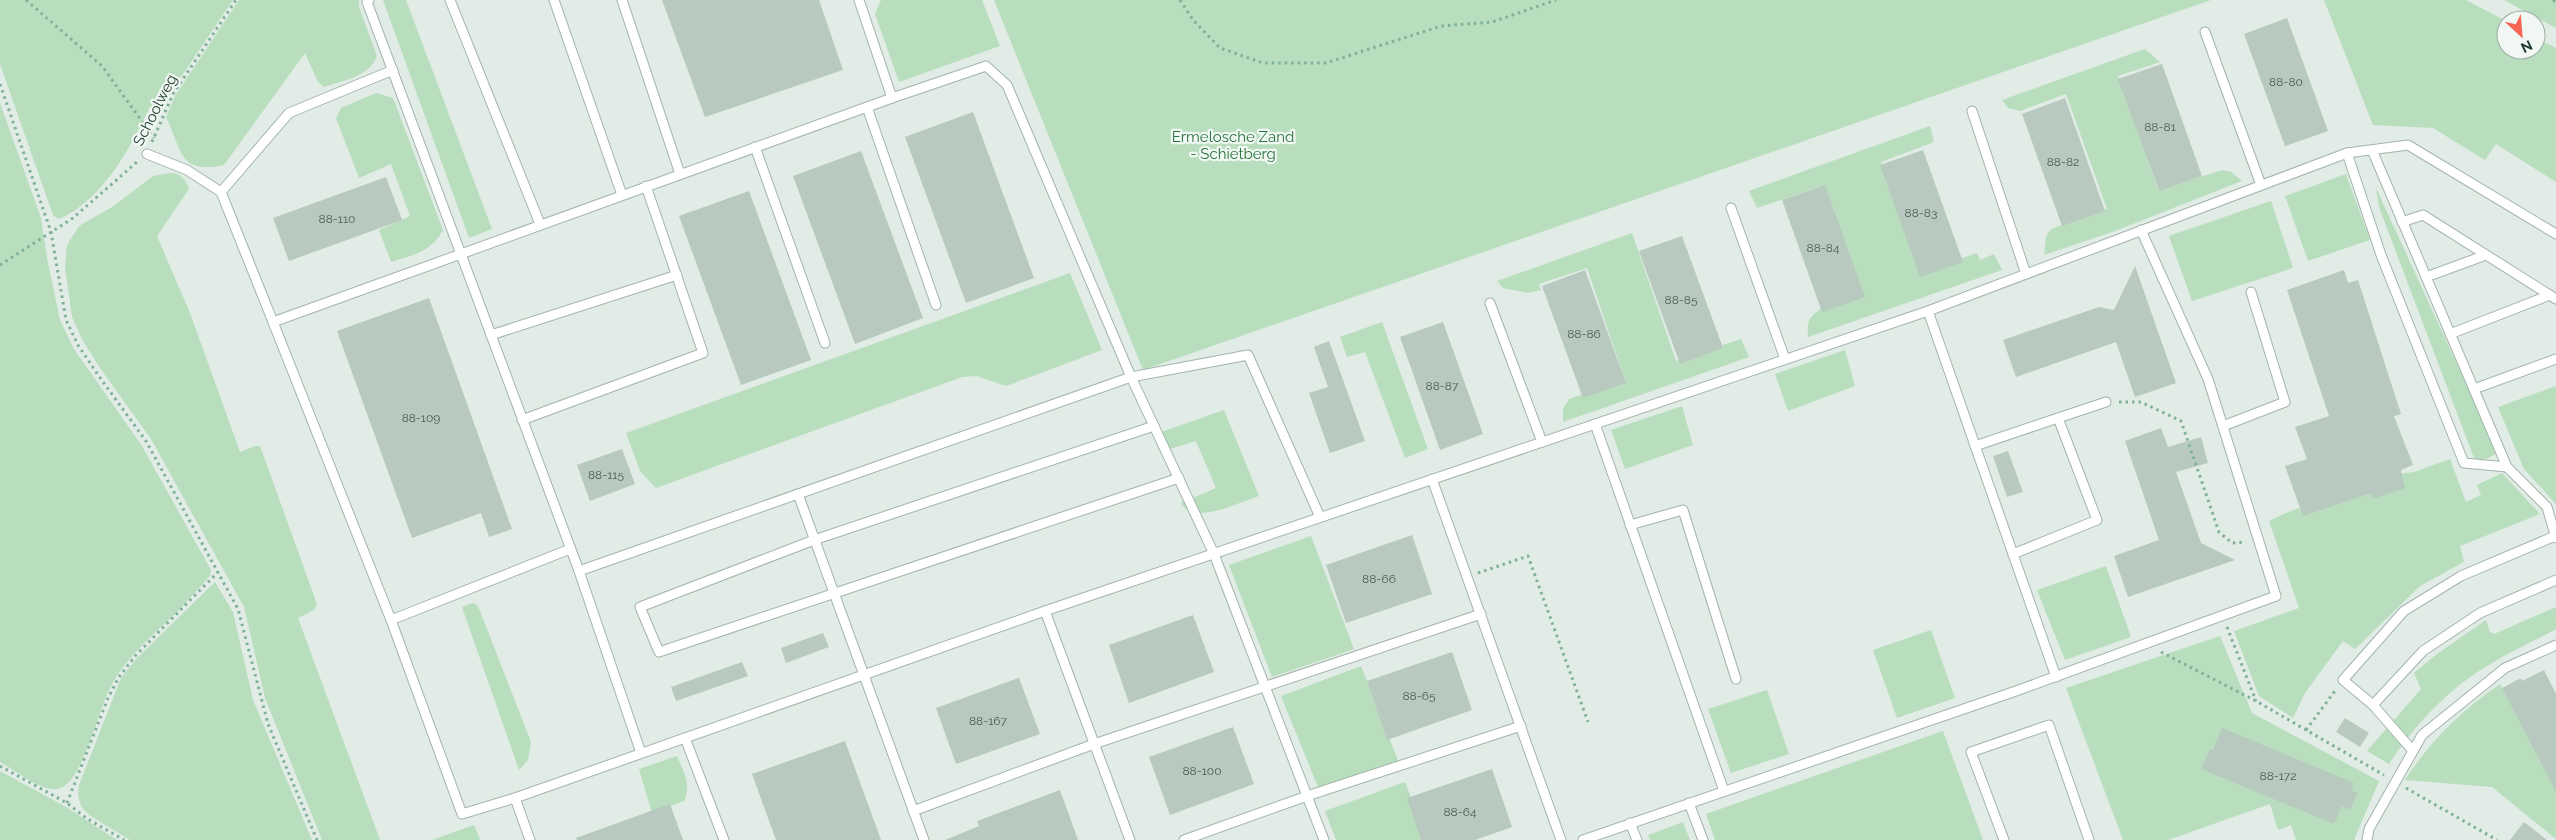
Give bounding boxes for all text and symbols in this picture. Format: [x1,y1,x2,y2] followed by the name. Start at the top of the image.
[2496,10,2546,60] north arrow
[2518,37,2535,56] text: N
[129,71,181,149] street label: Schoolweg
[2269,75,2303,89] house number: 88-80
[2144,120,2176,134] house number: 88-81
[1172,128,1294,163] park label: Ermelosche Zand - Schietberg
[2047,155,2079,169] house number: 88-82
[1905,206,1937,220] house number: 88-83
[319,212,355,226] house number: 88-110
[1807,241,1840,255] house number: 88-84
[1665,293,1698,307] house number: 88-85
[1567,327,1601,341] house number: 88-86
[1426,379,1459,393] house number: 88-87
[402,411,440,425] house number: 88-109
[588,468,624,482] house number: 88-115
[1362,572,1396,586] house number: 88-66
[1402,689,1436,703] house number: 88-65
[969,714,1008,728] house number: 88-167
[1182,764,1222,778] house number: 88-100
[2260,769,2296,783] house number: 88-172
[1443,805,1477,819] house number: 88-64

